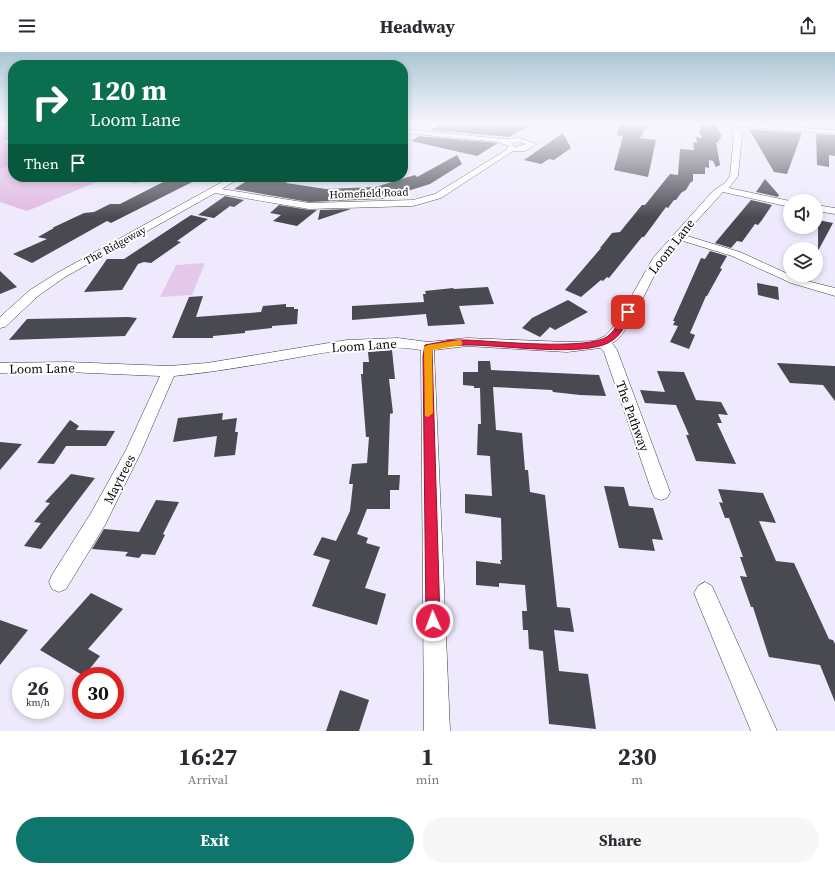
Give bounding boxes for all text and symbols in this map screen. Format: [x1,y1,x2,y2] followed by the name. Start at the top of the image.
[380,14,455,39] text: Headway
[16,15,38,37] icon: menu
[797,15,819,37] icon: share
[90,71,167,109] text: 120 m
[24,76,76,128] icon: right
[90,107,181,132] text: Loom Lane
[67,152,89,174] icon: arrive
[24,153,59,174] text: Then
[329,185,410,202] street label: Homefield Road
[783,194,823,282] map controls
[783,194,823,234] button: sound
[645,215,699,277] street label: Loom Lane
[82,222,149,269] street label: The Ridgeway
[783,242,823,282] button: layers
[611,295,645,329] pin
[617,301,639,323] icon: arrive
[331,335,398,356] street label: Loom Lane
[9,359,75,378] street label: Loom Lane
[612,378,653,454] street label: The Pathway
[100,451,139,507] street label: Maytrees
[412,600,454,642] position arrow
[72,667,124,719] speed limit sign: 30
[27,674,49,702] text: 26
[26,696,50,709] text: km/h
[178,740,238,773] text: 16:27
[421,740,434,773] text: 1
[618,740,657,773] text: 230
[188,771,228,788] text: Arrival
[416,771,439,788] text: min
[631,771,643,788] text: m
[16,817,414,863] button: Exit
[422,817,819,863] button: Share

